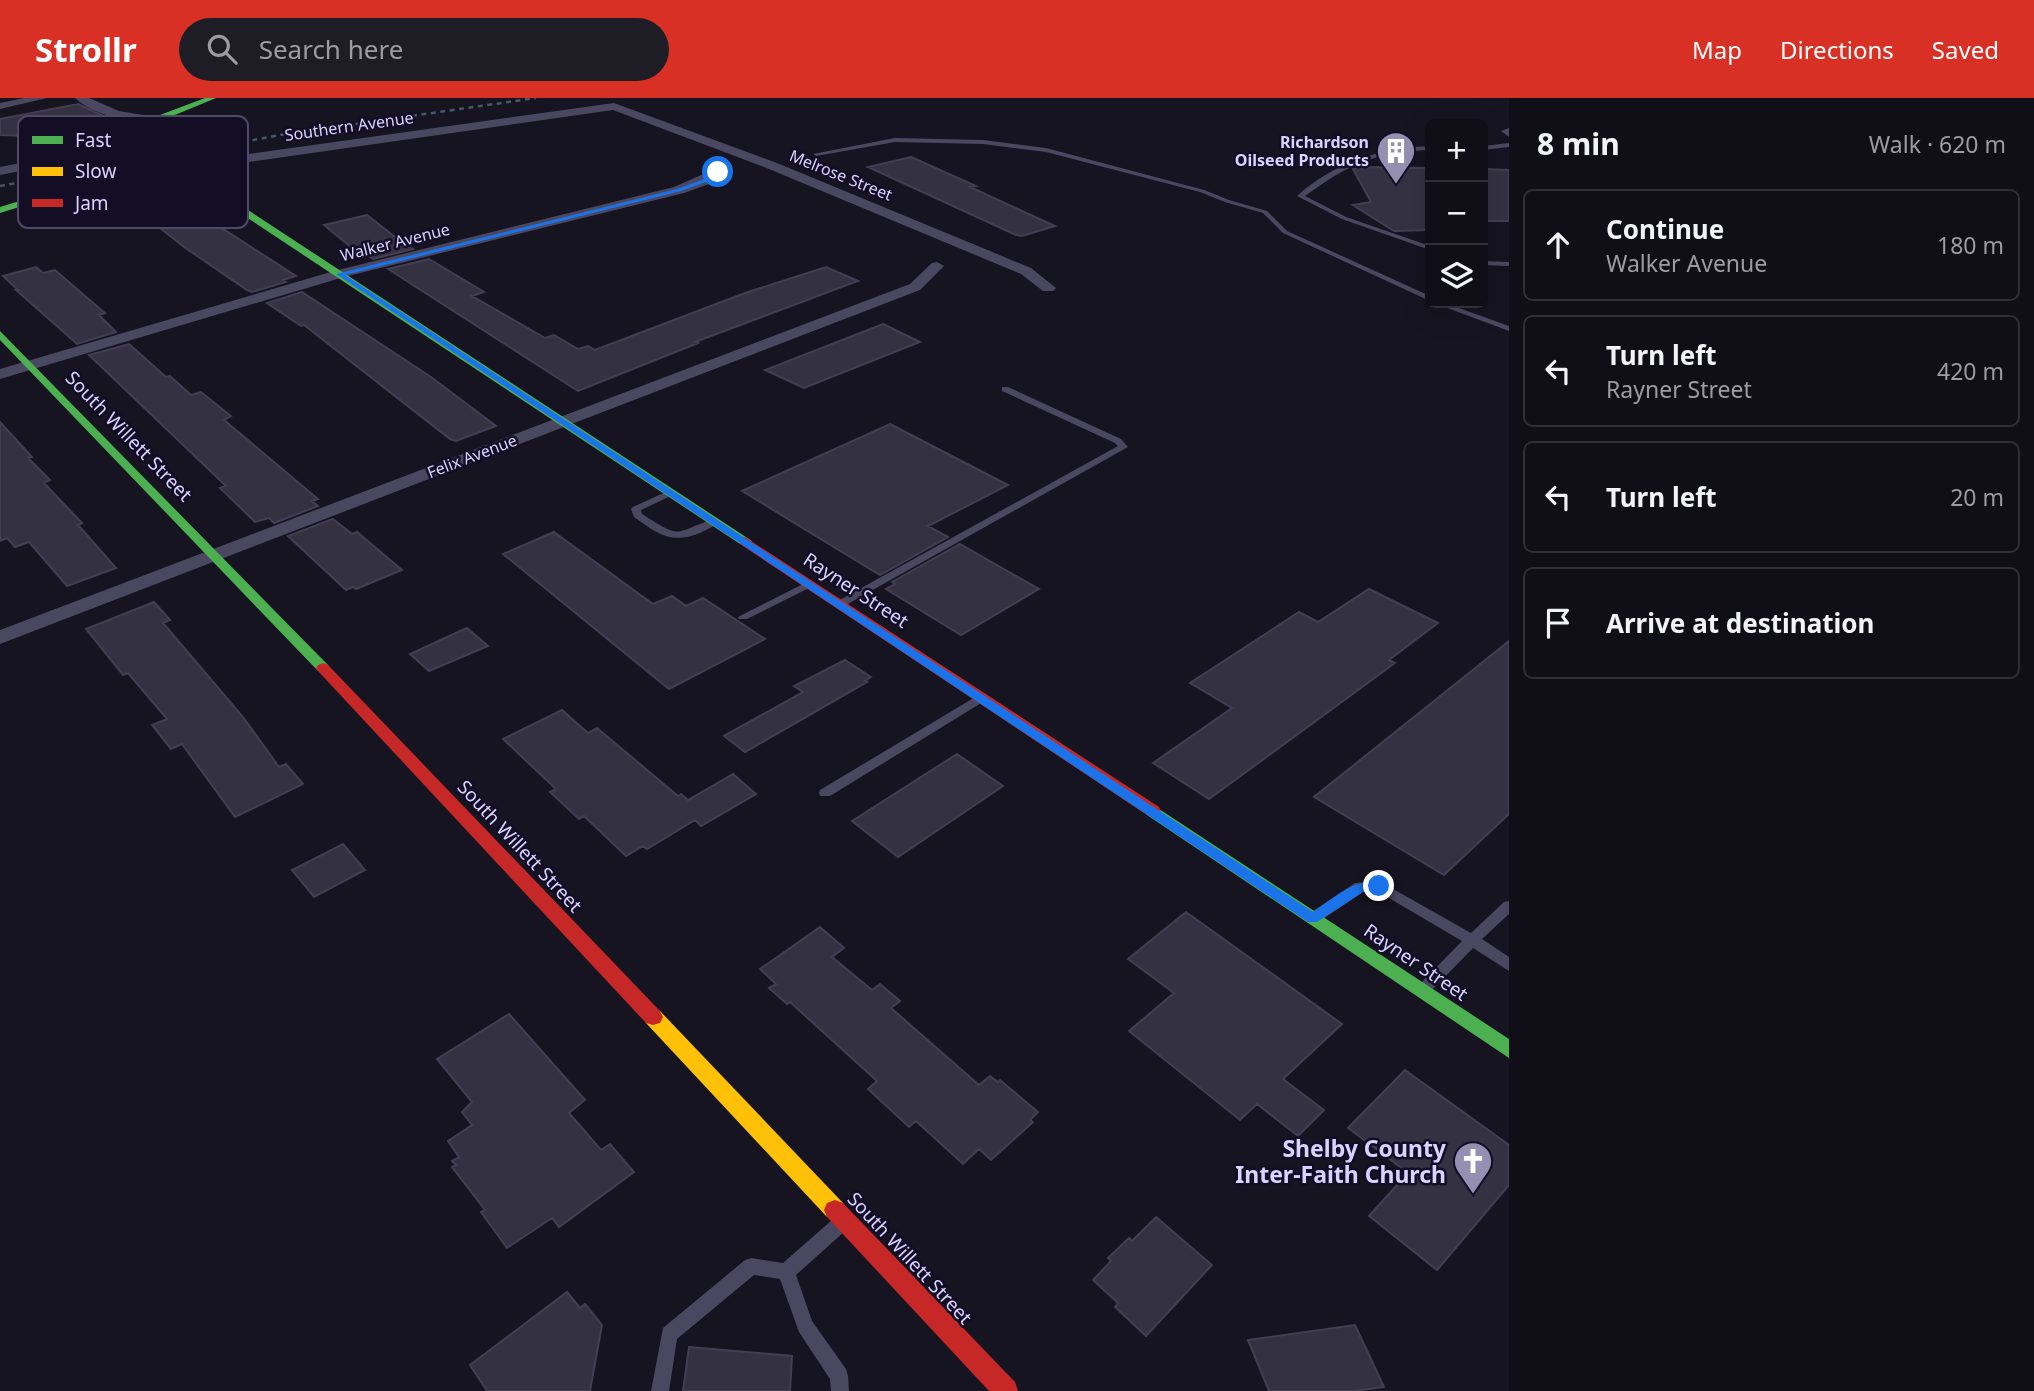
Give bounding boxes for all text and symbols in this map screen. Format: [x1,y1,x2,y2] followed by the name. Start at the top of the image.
[179,18,669,81] search box
[35,27,137,72] text: Strollr
[203,30,241,68] icon: search
[259,31,403,67] text: Search here
[1692,33,1742,66] text: Map
[1780,33,1894,66] text: Directions
[1932,33,1999,66] text: Saved
[283,106,415,146] street label: Southern Avenue
[18,116,248,228] legend
[1425,119,1488,308] map controls
[1425,119,1488,182] button: +
[1537,123,1620,164] text: 8 min
[75,127,112,153] text: Fast
[1869,128,2006,160] text: Walk · 620 m
[1375,130,1417,185] building icon: Richardson Oilseed Products
[1235,131,1369,171] place label: Richardson Oilseed Products
[786,144,896,206] street label: Melrose Street
[702,156,733,187] route start
[75,158,116,184] text: Slow
[1425,182,1488,245] button: −
[73,190,109,216] text: Jam
[1606,211,1724,247] text: Continue
[338,218,452,266] street label: Walker Avenue
[1539,226,1577,264] icon: ahead
[1937,229,2004,261] text: 180 m
[1425,245,1488,308] button: layers
[1606,247,1767,279] text: Walker Avenue
[1606,337,1717,373] text: Turn left
[1539,352,1577,390] icon: left
[1937,355,2004,387] text: 420 m
[60,365,198,507] street label: South Willett Street
[1606,373,1752,405] text: Rayner Street
[424,429,520,483] street label: Felix Avenue
[1539,478,1577,516] icon: left
[1606,479,1717,515] text: Turn left
[1950,481,2004,513] text: 20 m
[798,546,914,634] street label: Rayner Street
[1539,604,1577,642] icon: arrive
[1606,605,1875,641] text: Arrive at destination
[452,774,588,918] street label: South Willett Street
[1363,870,1394,901] route end
[1359,918,1473,1007] street label: Rayner Street
[1235,1132,1447,1190] place label: Shelby County Inter-Faith Church
[1452,1140,1494,1195] church icon: Shelby County Inter-Faith Church
[842,1186,978,1330] street label: South Willett Street

